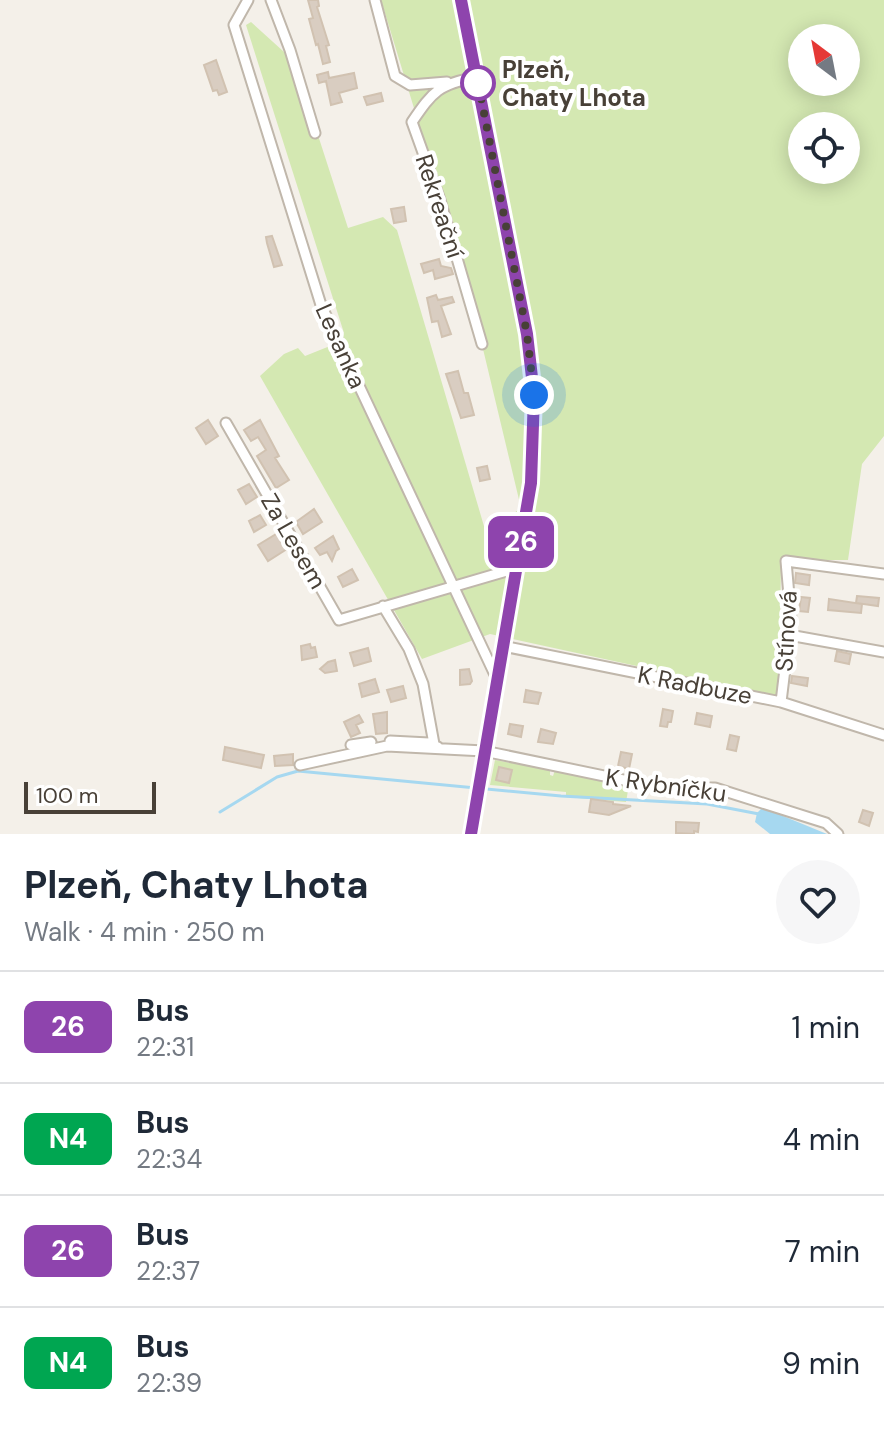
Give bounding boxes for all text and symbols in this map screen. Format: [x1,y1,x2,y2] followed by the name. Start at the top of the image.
[788,24,860,96] north arrow
[788,24,860,184] map controls
[502,54,646,113] place label: Plzeň, Chaty Lhota
[461,66,495,100] marker: Plzeň, Chaty Lhota
[788,112,860,184] button: locate
[409,150,472,262] street label: Rekreační
[309,299,373,393] street label: Lesanka
[514,375,554,415] your location
[254,488,334,594] street label: Za Lesem
[485,516,557,568] line badge: 26
[504,523,538,560] text: 26
[768,590,804,672] street label: Stínová
[635,659,755,711] street label: K Radbuze
[604,761,728,809] street label: K Rybníčku
[24,778,156,814] scale bar
[36,781,98,810] text: 100 m
[24,860,368,910] text: Plzeň, Chaty Lhota
[776,860,860,944] button: heart
[24,915,265,949] text: Walk · 4 min · 250 m
[136,991,190,1030] text: Bus
[51,1008,85,1045] text: 26
[792,1008,860,1047] text: 1 min
[136,1030,194,1064] text: 22:31
[136,1103,190,1142] text: Bus
[49,1120,87,1157] text: N4
[783,1120,860,1159] text: 4 min
[136,1142,202,1176] text: 22:34
[136,1215,190,1254] text: Bus
[51,1232,85,1269] text: 26
[785,1232,860,1271] text: 7 min
[136,1254,200,1288] text: 22:37
[136,1327,190,1366] text: Bus
[49,1344,87,1381] text: N4
[782,1344,860,1383] text: 9 min
[136,1366,202,1400] text: 22:39

